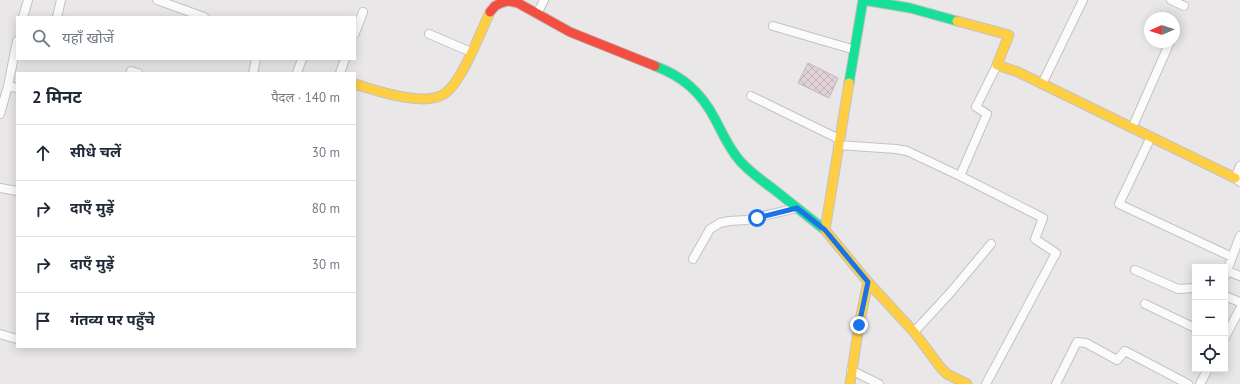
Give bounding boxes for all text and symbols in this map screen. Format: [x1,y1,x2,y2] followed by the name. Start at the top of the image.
[1144,12,1180,48] north arrow
[16,16,356,60] search box
[30,27,52,49] icon: search
[62,28,114,47] text: यहाँ खोजें
[32,86,82,108] text: 2 मिनट
[271,89,340,106] text: पैदल · 140 m
[32,142,54,164] icon: ahead
[70,142,121,161] text: सीधे चलें
[312,144,340,161] text: 30 m
[32,198,54,220] icon: right
[70,198,114,217] text: दाएँ मुड़ें
[312,200,340,217] text: 80 m
[748,209,766,227] route start
[32,254,54,276] icon: right
[70,254,114,273] text: दाएँ मुड़ें
[312,256,340,273] text: 30 m
[1192,264,1228,372] map controls
[1192,264,1228,300] button: +
[1192,300,1228,336] button: −
[32,310,54,332] icon: arrive
[70,310,155,329] text: गंतव्य पर पहुँचे
[850,316,868,334] route end
[1192,336,1228,372] button: locate

